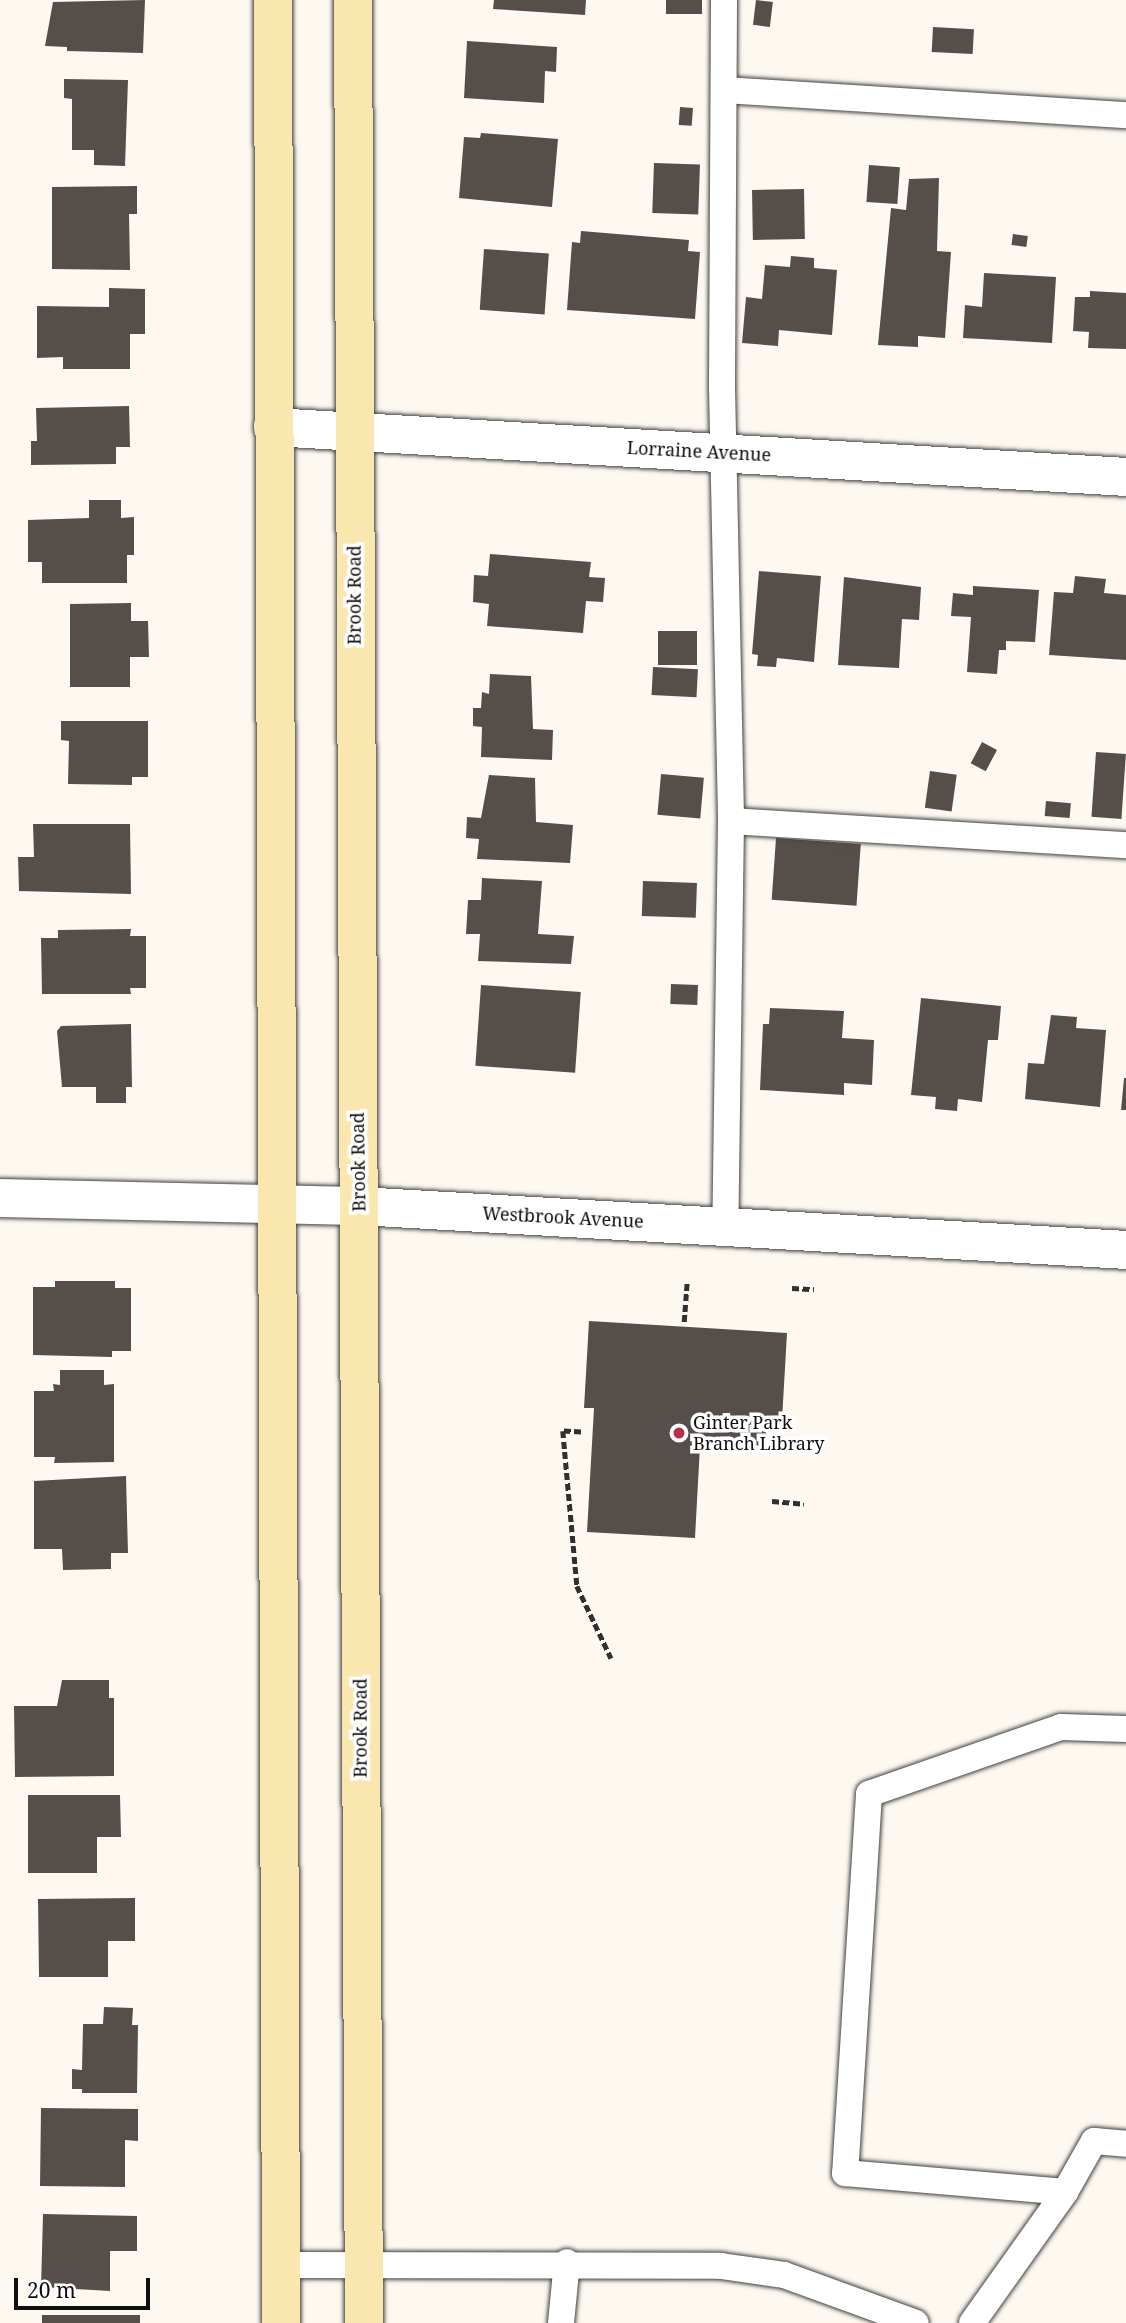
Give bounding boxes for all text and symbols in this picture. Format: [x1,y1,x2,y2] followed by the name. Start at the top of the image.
[626,436,772,466] street label: Lorraine Avenue
[343,545,365,645] street label: Brook Road
[346,1112,370,1212] street label: Brook Road
[482,1202,644,1232] street label: Westbrook Avenue
[693,1412,825,1454] place label: Ginter Park Branch Library
[671,1425,687,1441] marker: Ginter Park Branch Library
[349,1678,371,1778] street label: Brook Road
[18,2264,154,2308] scale bar
[27,2276,76,2304] text: 20 m

